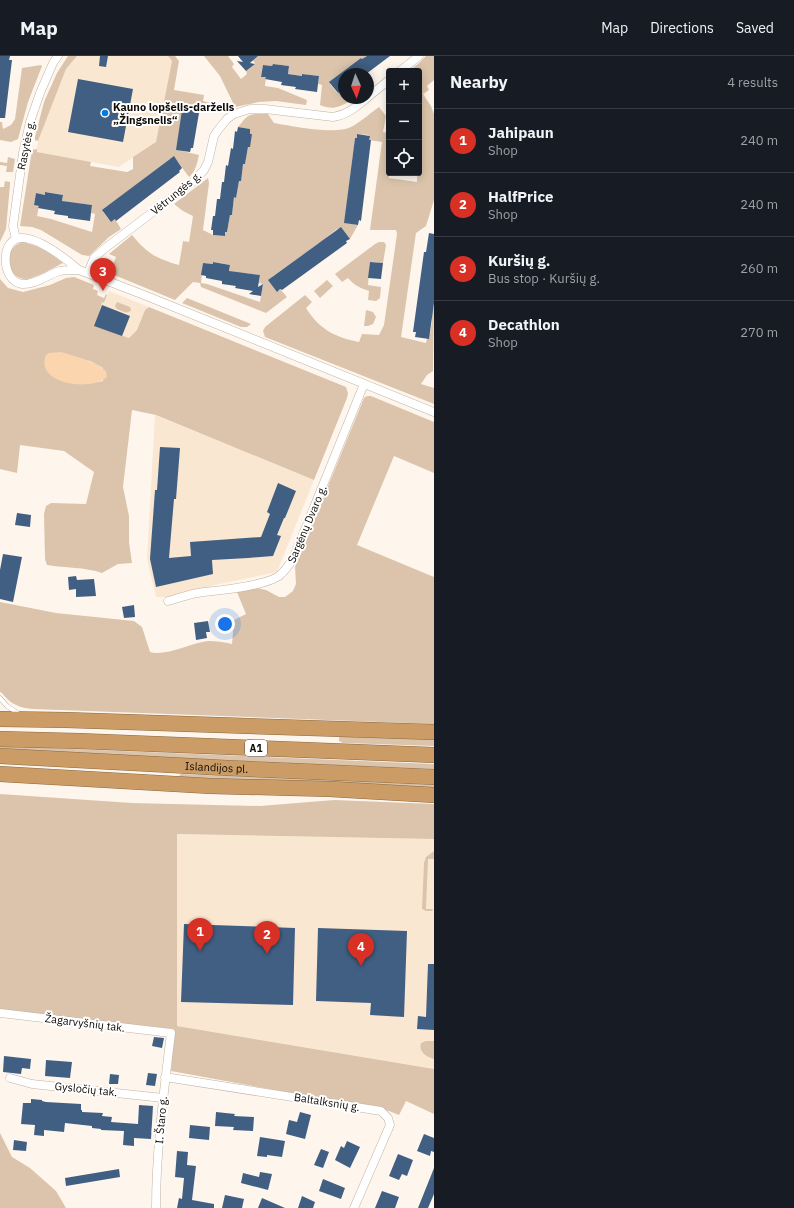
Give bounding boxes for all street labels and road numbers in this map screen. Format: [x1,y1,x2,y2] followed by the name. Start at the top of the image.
[14,119,38,171] street label: Rasytės g.
[148,168,204,218] street label: Vėtrungės g.
[284,483,330,565] street label: Sargėnų Dvaro g.
[245,740,267,756] road number: A1
[185,759,249,776] street label: Islandijos pl.
[44,1011,126,1035] street label: Žagarvyšnių tak.
[54,1079,118,1099] street label: Gysločių tak.
[293,1090,361,1114] street label: Baltalksnių g.
[152,1096,170,1144] street label: I. Štaro g.

